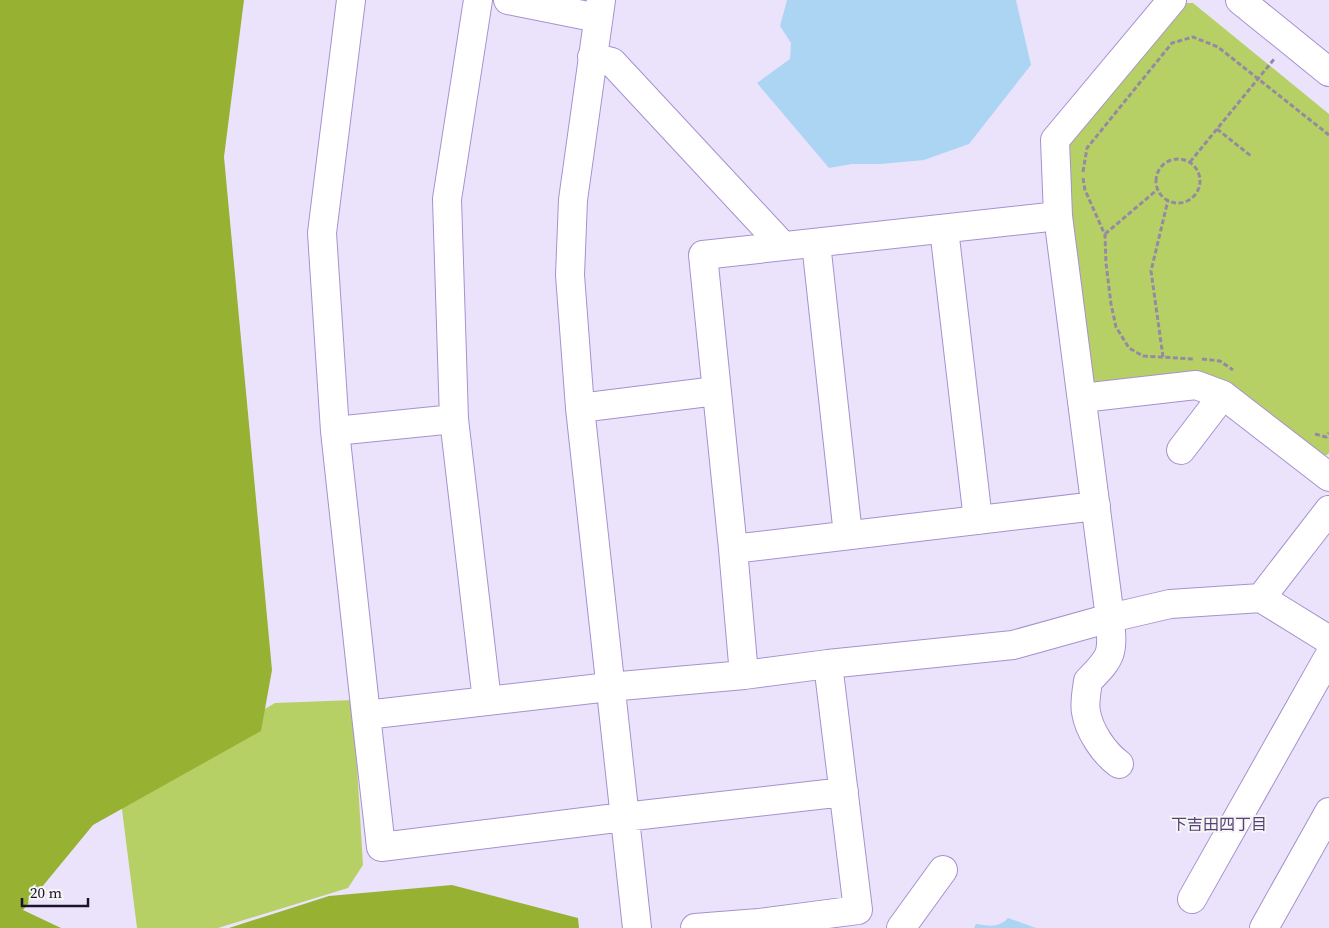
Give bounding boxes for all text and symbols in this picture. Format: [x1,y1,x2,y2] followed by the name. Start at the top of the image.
[1171,813,1267,835] district label: 下吉田四丁目
[22,876,89,908] scale bar
[30,882,62,903] text: 20 m

